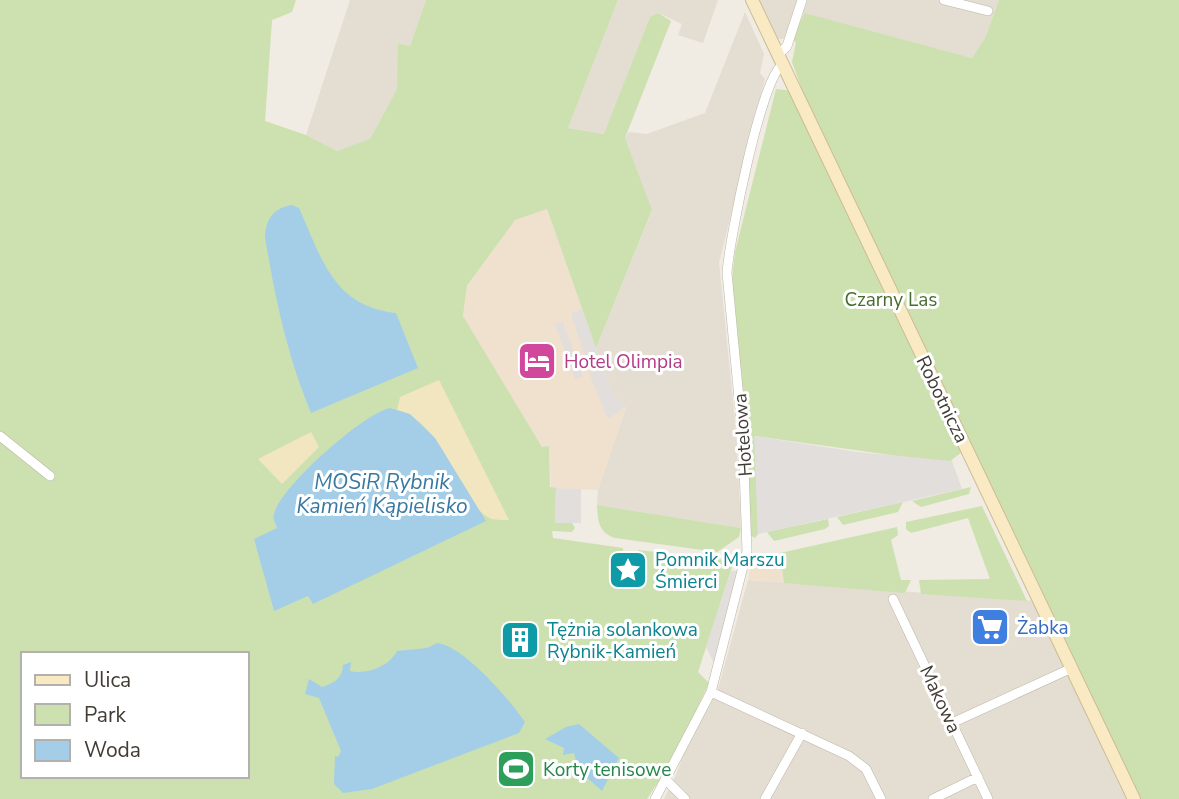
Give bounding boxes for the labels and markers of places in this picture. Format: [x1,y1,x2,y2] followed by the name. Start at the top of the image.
[516,340,558,382] hotel icon: Hotel Olimpia
[564,349,683,375] place label: Hotel Olimpia
[655,547,785,595] place label: Pomnik Marszu Śmierci
[607,549,649,591] place icon: Pomnik Marszu Śmierci
[969,606,1011,648] supermarket icon: Żabka
[1017,615,1069,641] place label: Żabka
[547,617,698,665] place label: Tężnia solankowa Rybnik-Kamień
[499,619,541,661] building icon: Tężnia solankowa Rybnik-Kamień
[495,748,537,790] sports icon: Korty tenisowe
[543,757,671,783] place label: Korty tenisowe

